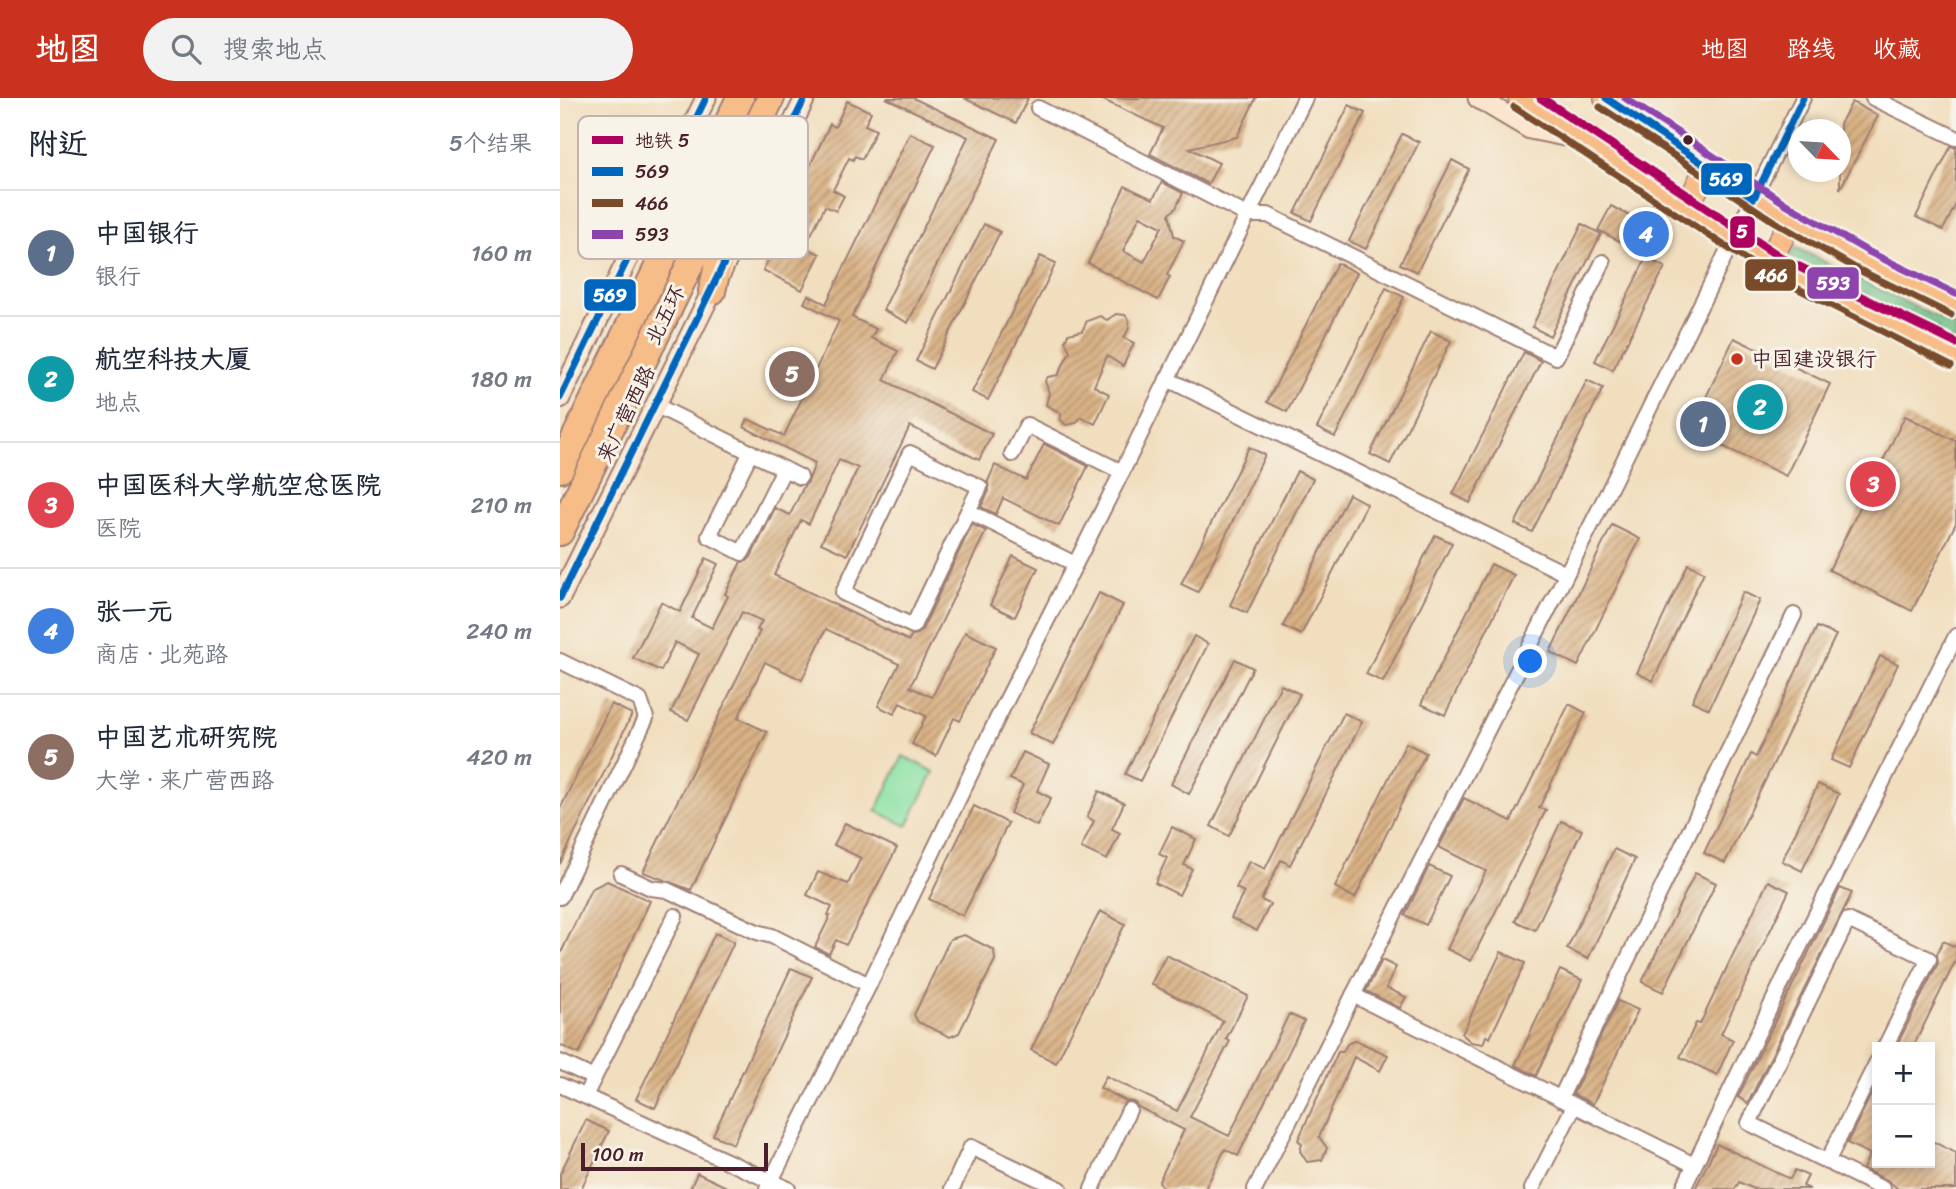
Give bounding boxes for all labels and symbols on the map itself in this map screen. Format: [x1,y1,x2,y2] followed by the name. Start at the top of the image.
[578,116,808,259] legend
[1788,119,1851,182] north arrow
[635,124,690,157] text: 地铁 5
[1681,133,1695,147] unlabelled marker
[635,155,669,188] text: 569
[1700,162,1753,196] line badge: 569
[1709,163,1743,196] text: 569
[635,187,668,220] text: 466
[1623,208,1669,260] pin: 4
[1729,215,1756,249] line badge: 5
[1736,215,1748,248] text: 5
[635,218,669,251] text: 593
[1744,258,1797,292] line badge: 466
[1753,259,1788,292] text: 466
[1806,266,1860,300] line badge: 593
[1816,267,1850,300] text: 593
[583,278,637,312] line badge: 569
[634,278,696,352] street label: 北五环
[593,279,627,312] text: 569
[1751,340,1877,378] place label: 中国建设银行
[769,348,815,400] pin: 5
[1729,351,1745,367] marker: 中国建设银行
[586,358,666,470] street label: 来广营西路
[1737,381,1783,433] pin: 2
[1680,398,1726,450] pin: 1
[1850,458,1896,510] pin: 3
[1513,644,1547,678] your location
[581,1140,768,1172] scale bar

